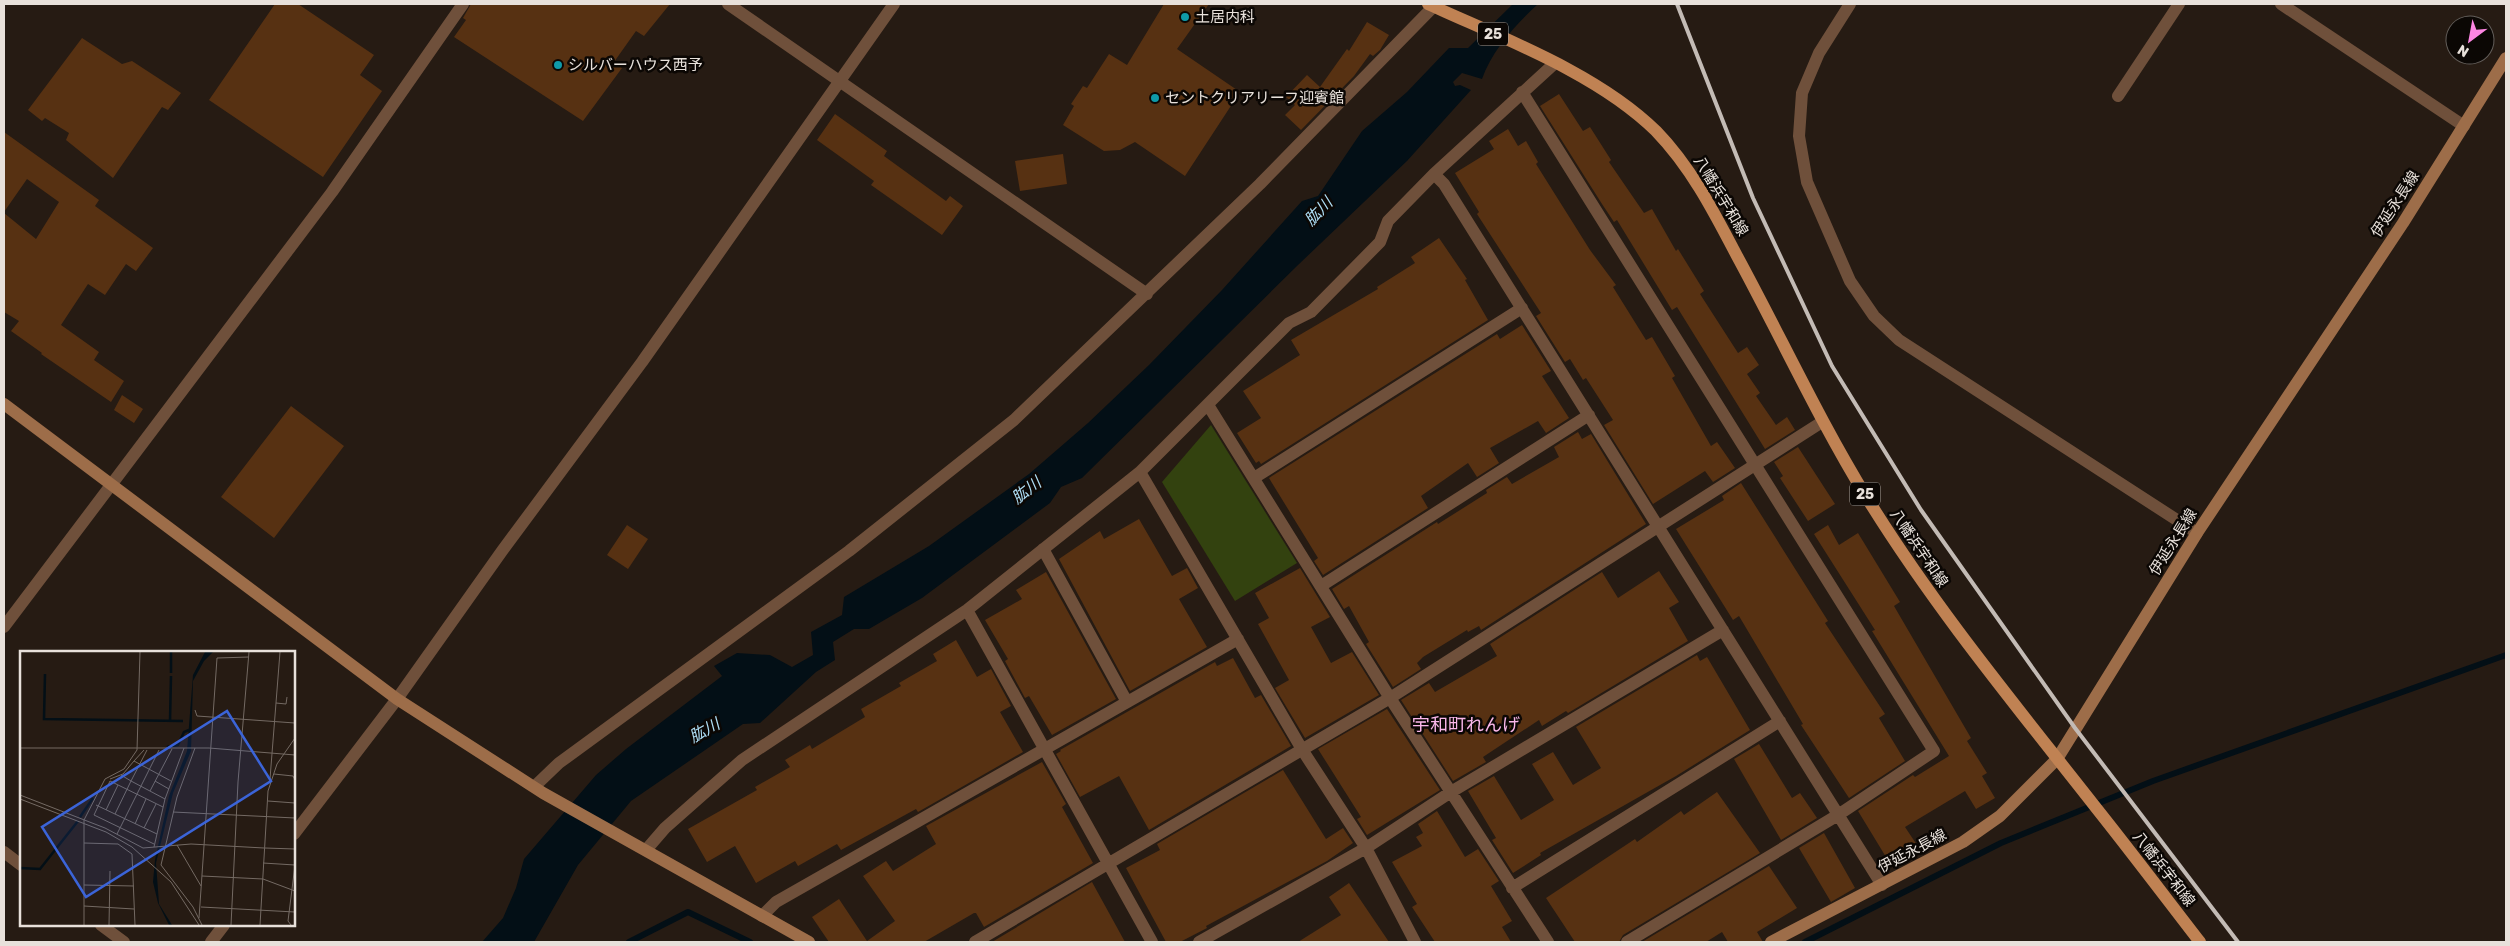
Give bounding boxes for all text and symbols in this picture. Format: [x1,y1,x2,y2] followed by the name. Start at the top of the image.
[1195,8,1255,26] place label: 土居内科
[1179,11,1191,23] marker: 土居内科
[2445,15,2495,65] north arrow
[1478,22,1508,46] road number: 25
[2455,41,2472,60] text: N
[568,56,703,74] place label: シルバーハウス西予
[552,59,564,71] marker: シルバーハウス西予
[1165,89,1344,107] place label: セントクリアリーフ迎賓館
[1149,92,1161,104] marker: セントクリアリーフ迎賓館
[1690,153,1752,239] street label: 八幡浜宇和線
[2367,168,2423,240] street label: 伊延永長線
[1300,192,1338,229] water label: 肱川
[1008,472,1046,508] water label: 肱川
[1850,482,1880,506] road number: 25
[2145,505,2201,579] street label: 伊延永長線
[1886,506,1952,590] street label: 八幡浜宇和線
[20,651,295,926] inset map
[686,713,725,747] water label: 肱川
[1412,714,1520,736] district label: 宇和町れんげ
[1875,825,1949,877] street label: 伊延永長線
[2129,828,2199,910] street label: 八幡浜宇和線

